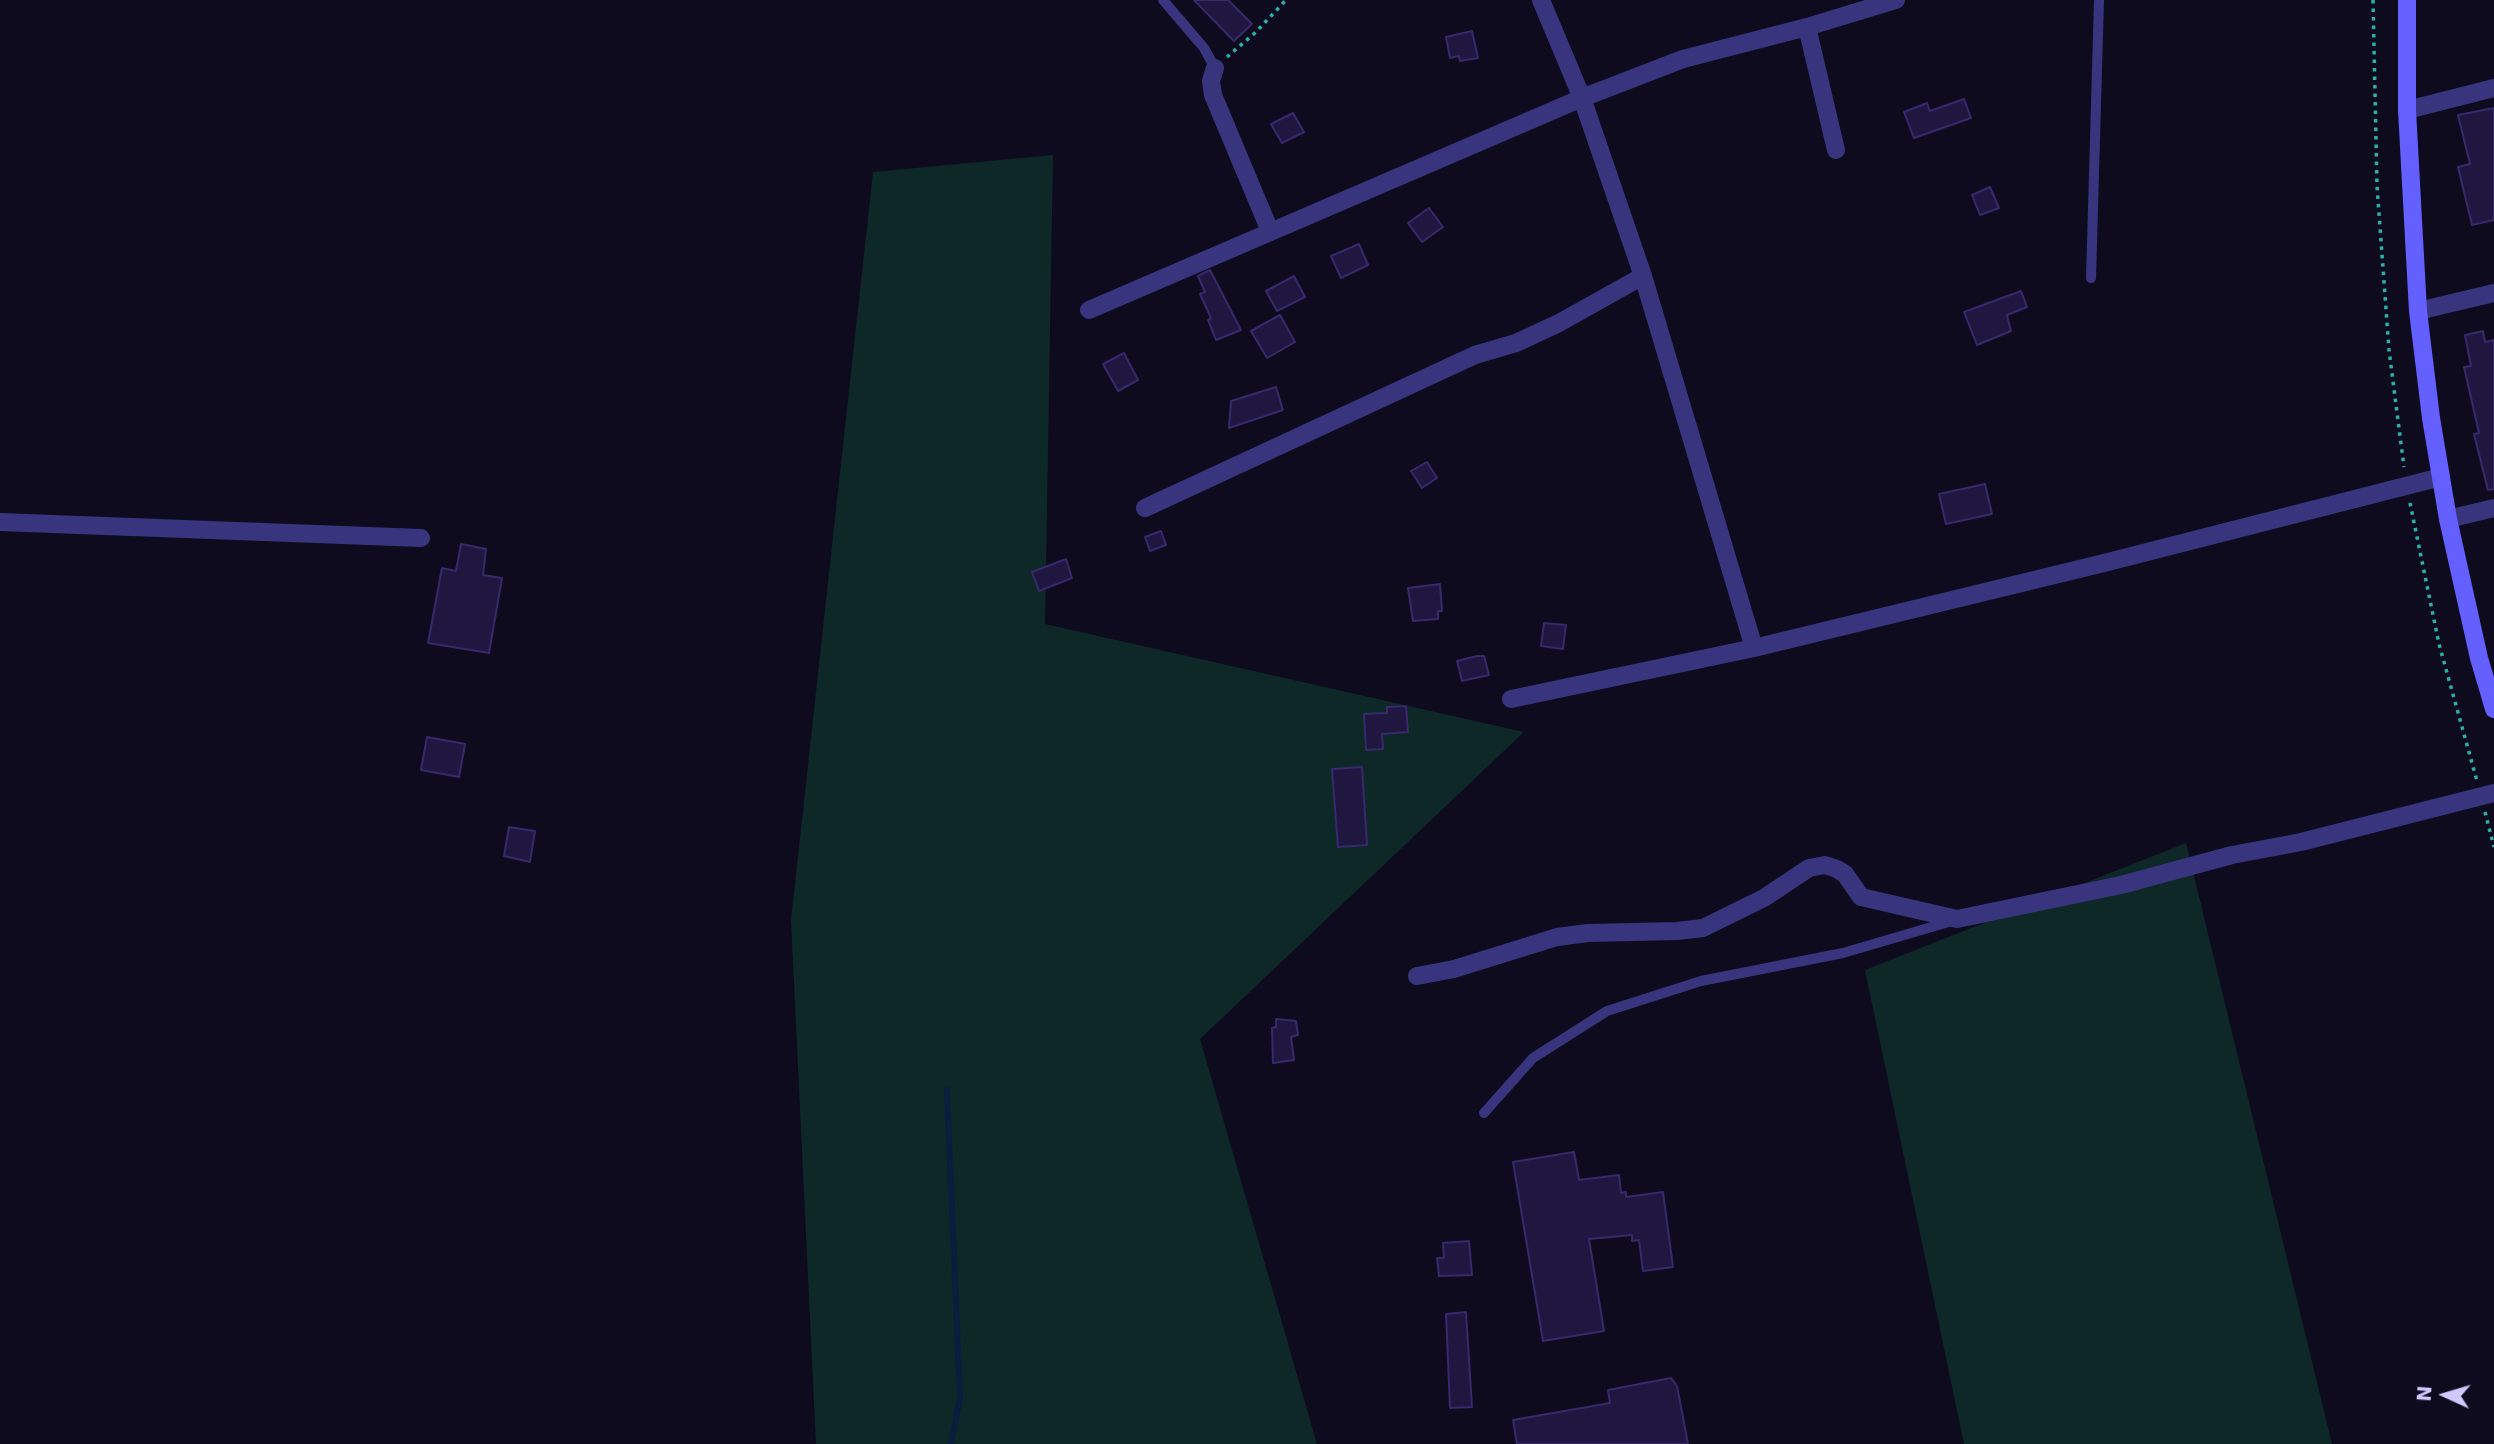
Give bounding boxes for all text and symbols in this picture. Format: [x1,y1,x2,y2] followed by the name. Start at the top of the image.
[2410,1360,2480,1430] north arrow
[2413,1385,2436,1402] text: N

